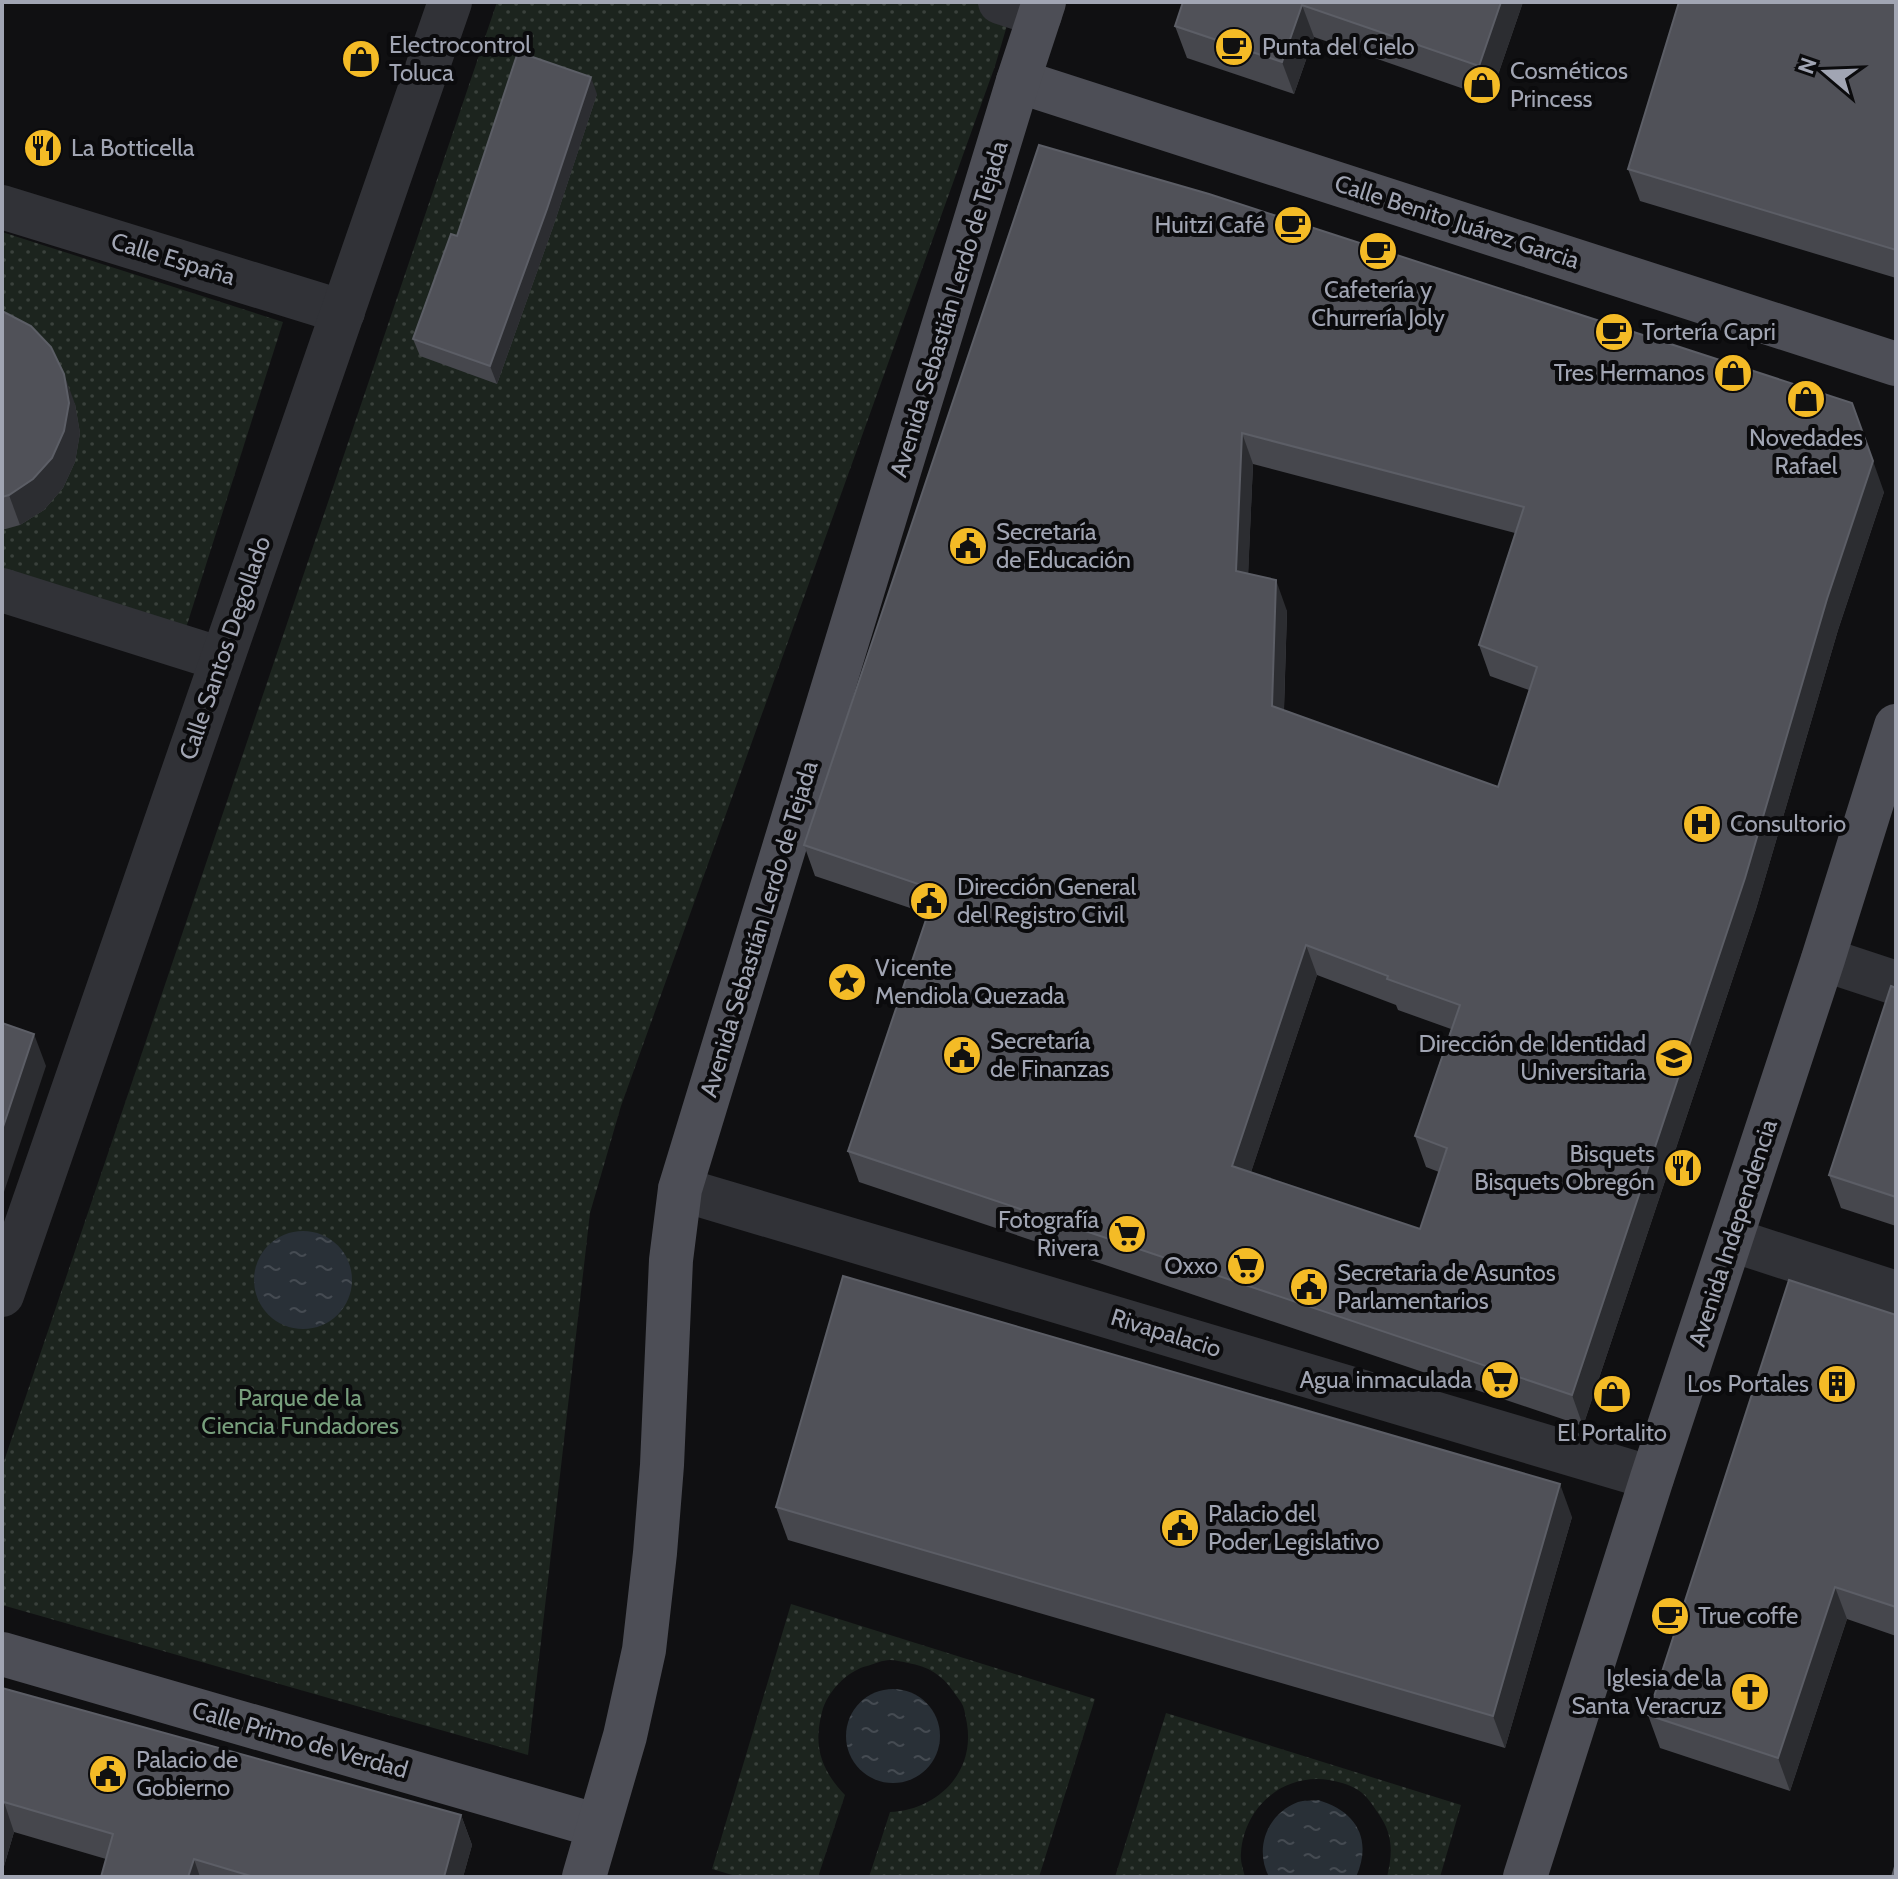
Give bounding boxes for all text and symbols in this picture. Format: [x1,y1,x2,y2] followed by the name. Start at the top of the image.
[1213,26,1255,68] cafe icon: Punta del Cielo
[389,30,531,87] place label: Electrocontrol Toluca
[1262,32,1415,61] place label: Punta del Cielo
[1786,32,1866,112] north arrow
[340,38,382,80] shop icon: Electrocontrol Toluca
[1792,54,1823,77] text: N
[1510,56,1628,113] place label: Cosméticos Princess
[1461,64,1503,106] shop icon: Cosméticos Princess
[22,127,64,169] restaurant icon: La Botticella
[71,133,195,162] place label: La Botticella
[883,137,1014,480] street label: Avenida Sebastián Lerdo de Tejada
[1331,168,1584,275] street label: Calle Benito Juárez Garcia
[1272,204,1314,246] cafe icon: Huitzi Café
[1155,210,1265,239] place label: Huitzi Café
[108,226,239,291] street label: Calle España
[1357,230,1399,272] cafe icon: Cafetería y Churrería Joly
[1311,275,1445,332] place label: Cafetería y Churrería Joly
[1593,311,1635,353] cafe icon: Tortería Capri
[1642,317,1776,346] place label: Tortería Capri
[1712,352,1754,394] shop icon: Tres Hermanos
[1554,358,1705,387] place label: Tres Hermanos
[1785,378,1827,420] shop icon: Novedades Rafael
[1749,423,1863,480] place label: Novedades Rafael
[996,517,1131,574] place label: Secretaría de Educación
[947,525,989,567] public building icon: Secretaría de Educación
[173,532,276,763] street label: Calle Santos Degollado
[693,757,824,1100] street label: Avenida Sebastián Lerdo de Tejada
[1681,803,1723,845] hospital icon: Consultorio
[1730,809,1846,838] place label: Consultorio
[957,872,1137,929] place label: Dirección General del Registro Civil
[908,880,950,922] public building icon: Dirección General del Registro Civil
[875,953,1065,1010] place label: Vicente Mendiola Quezada
[826,961,868,1003] place icon: Vicente Mendiola Quezada
[990,1026,1110,1083] place label: Secretaría de Finanzas
[1418,1029,1646,1086] place label: Dirección de Identidad Universitaria
[941,1034,983,1076] public building icon: Secretaría de Finanzas
[1653,1037,1695,1079] school or university icon: Dirección de Identidad Universitaria
[1682,1115,1783,1350] street label: Avenida Independencia
[1474,1139,1655,1196] place label: Bisquets Bisquets Obregón
[1662,1147,1704,1189] restaurant icon: Bisquets Bisquets Obregón
[998,1205,1099,1262] place label: Fotografía Rivera
[1106,1213,1148,1255] supermarket icon: Fotografía Rivera
[1225,1245,1267,1287] supermarket icon: Oxxo
[1164,1251,1218,1280] place label: Oxxo
[1337,1258,1556,1315] place label: Secretaria de Asuntos Parlamentarios
[1288,1266,1330,1308] public building icon: Secretaria de Asuntos Parlamentarios
[1107,1302,1225,1363] street label: Rivapalacio
[1479,1359,1521,1401] supermarket icon: Agua inmaculada
[1816,1363,1858,1405] building icon: Los Portales
[1299,1365,1472,1394] place label: Agua inmaculada
[1687,1369,1809,1398] place label: Los Portales
[1591,1373,1633,1415] shop icon: El Portalito
[201,1383,399,1440] park label: Parque de la Ciencia Fundadores
[1557,1418,1667,1447] place label: El Portalito
[1208,1499,1380,1556] place label: Palacio del Poder Legislativo
[1159,1507,1201,1549] public building icon: Palacio del Poder Legislativo
[1649,1595,1691,1637] cafe icon: True coffe
[1698,1601,1798,1630] place label: True coffe
[1571,1663,1722,1720] place label: Iglesia de la Santa Veracruz
[1729,1671,1771,1713] church icon: Iglesia de la Santa Veracruz
[189,1695,411,1784] street label: Calle Primo de Verdad
[136,1745,238,1802] place label: Palacio de Gobierno
[87,1753,129,1795] public building icon: Palacio de Gobierno

